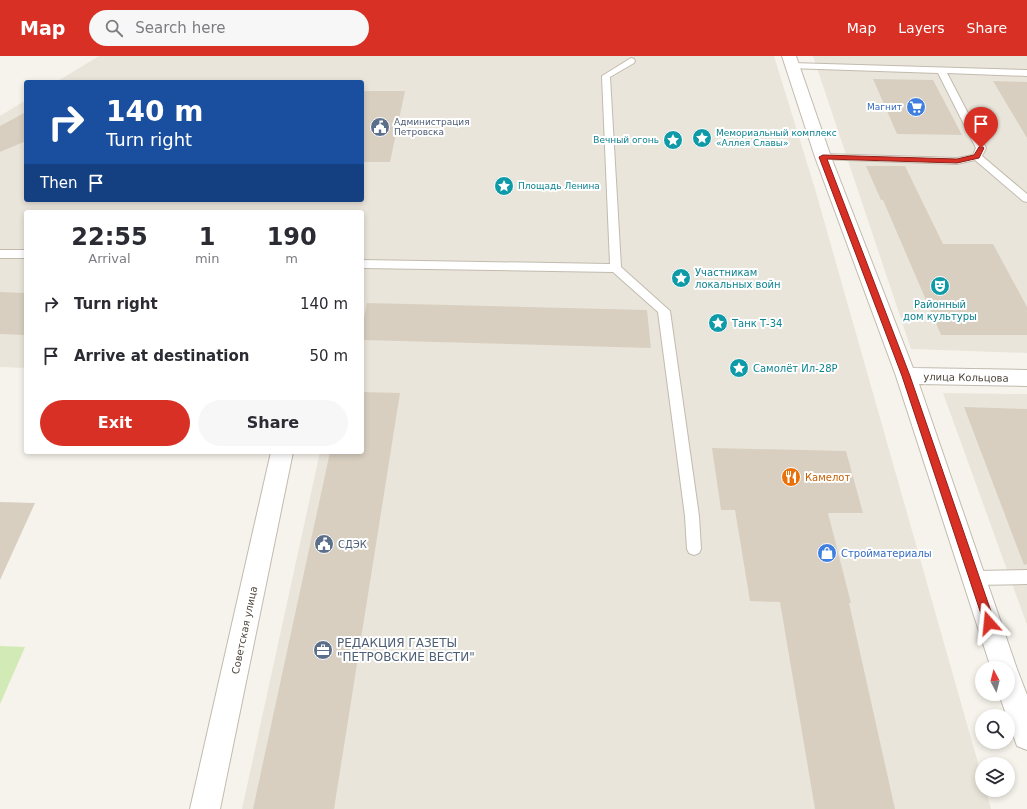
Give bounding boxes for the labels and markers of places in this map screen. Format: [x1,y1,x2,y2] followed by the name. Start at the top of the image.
[905,96,927,118] supermarket icon: Магнит
[867,102,902,112] place label: Магнит
[964,107,998,148] pin
[369,116,391,138] public building icon: Администрация Петровска
[394,117,470,137] place label: Администрация Петровска
[691,127,713,149] place icon: Мемориальный комплекс «Аллея Славы»
[716,128,837,148] place label: Мемориальный комплекс «Аллея Славы»
[662,129,684,151] place icon: Вечный огонь
[593,135,659,145] place label: Вечный огонь
[493,175,515,197] place icon: Площадь Ленина
[518,181,600,191] place label: Площадь Ленина
[670,267,692,289] place icon: Участникам локальных войн
[695,267,781,290] place label: Участникам локальных войн
[929,275,951,297] theatre icon: Районный дом культуры
[903,299,977,322] place label: Районный дом культуры
[707,312,729,334] place icon: Танк Т-34
[731,318,782,329] place label: Танк Т-34
[728,357,750,379] place icon: Самолёт Ил-28Р
[753,363,838,374] place label: Самолёт Ил-28Р
[780,466,802,488] restaurant icon: Камелот
[805,472,850,483] place label: Камелот
[313,533,335,555] public building icon: СДЭК
[338,539,367,550] place label: СДЭК
[816,542,838,564] shop icon: Стройматериалы
[841,548,932,559] place label: Стройматериалы
[337,636,475,664] place label: РЕДАКЦИЯ ГАЗЕТЫ "ПЕТРОВСКИЕ ВЕСТИ"
[312,639,334,661] office icon: РЕДАКЦИЯ ГАЗЕТЫ "ПЕТРОВСКИЕ ВЕСТИ"

